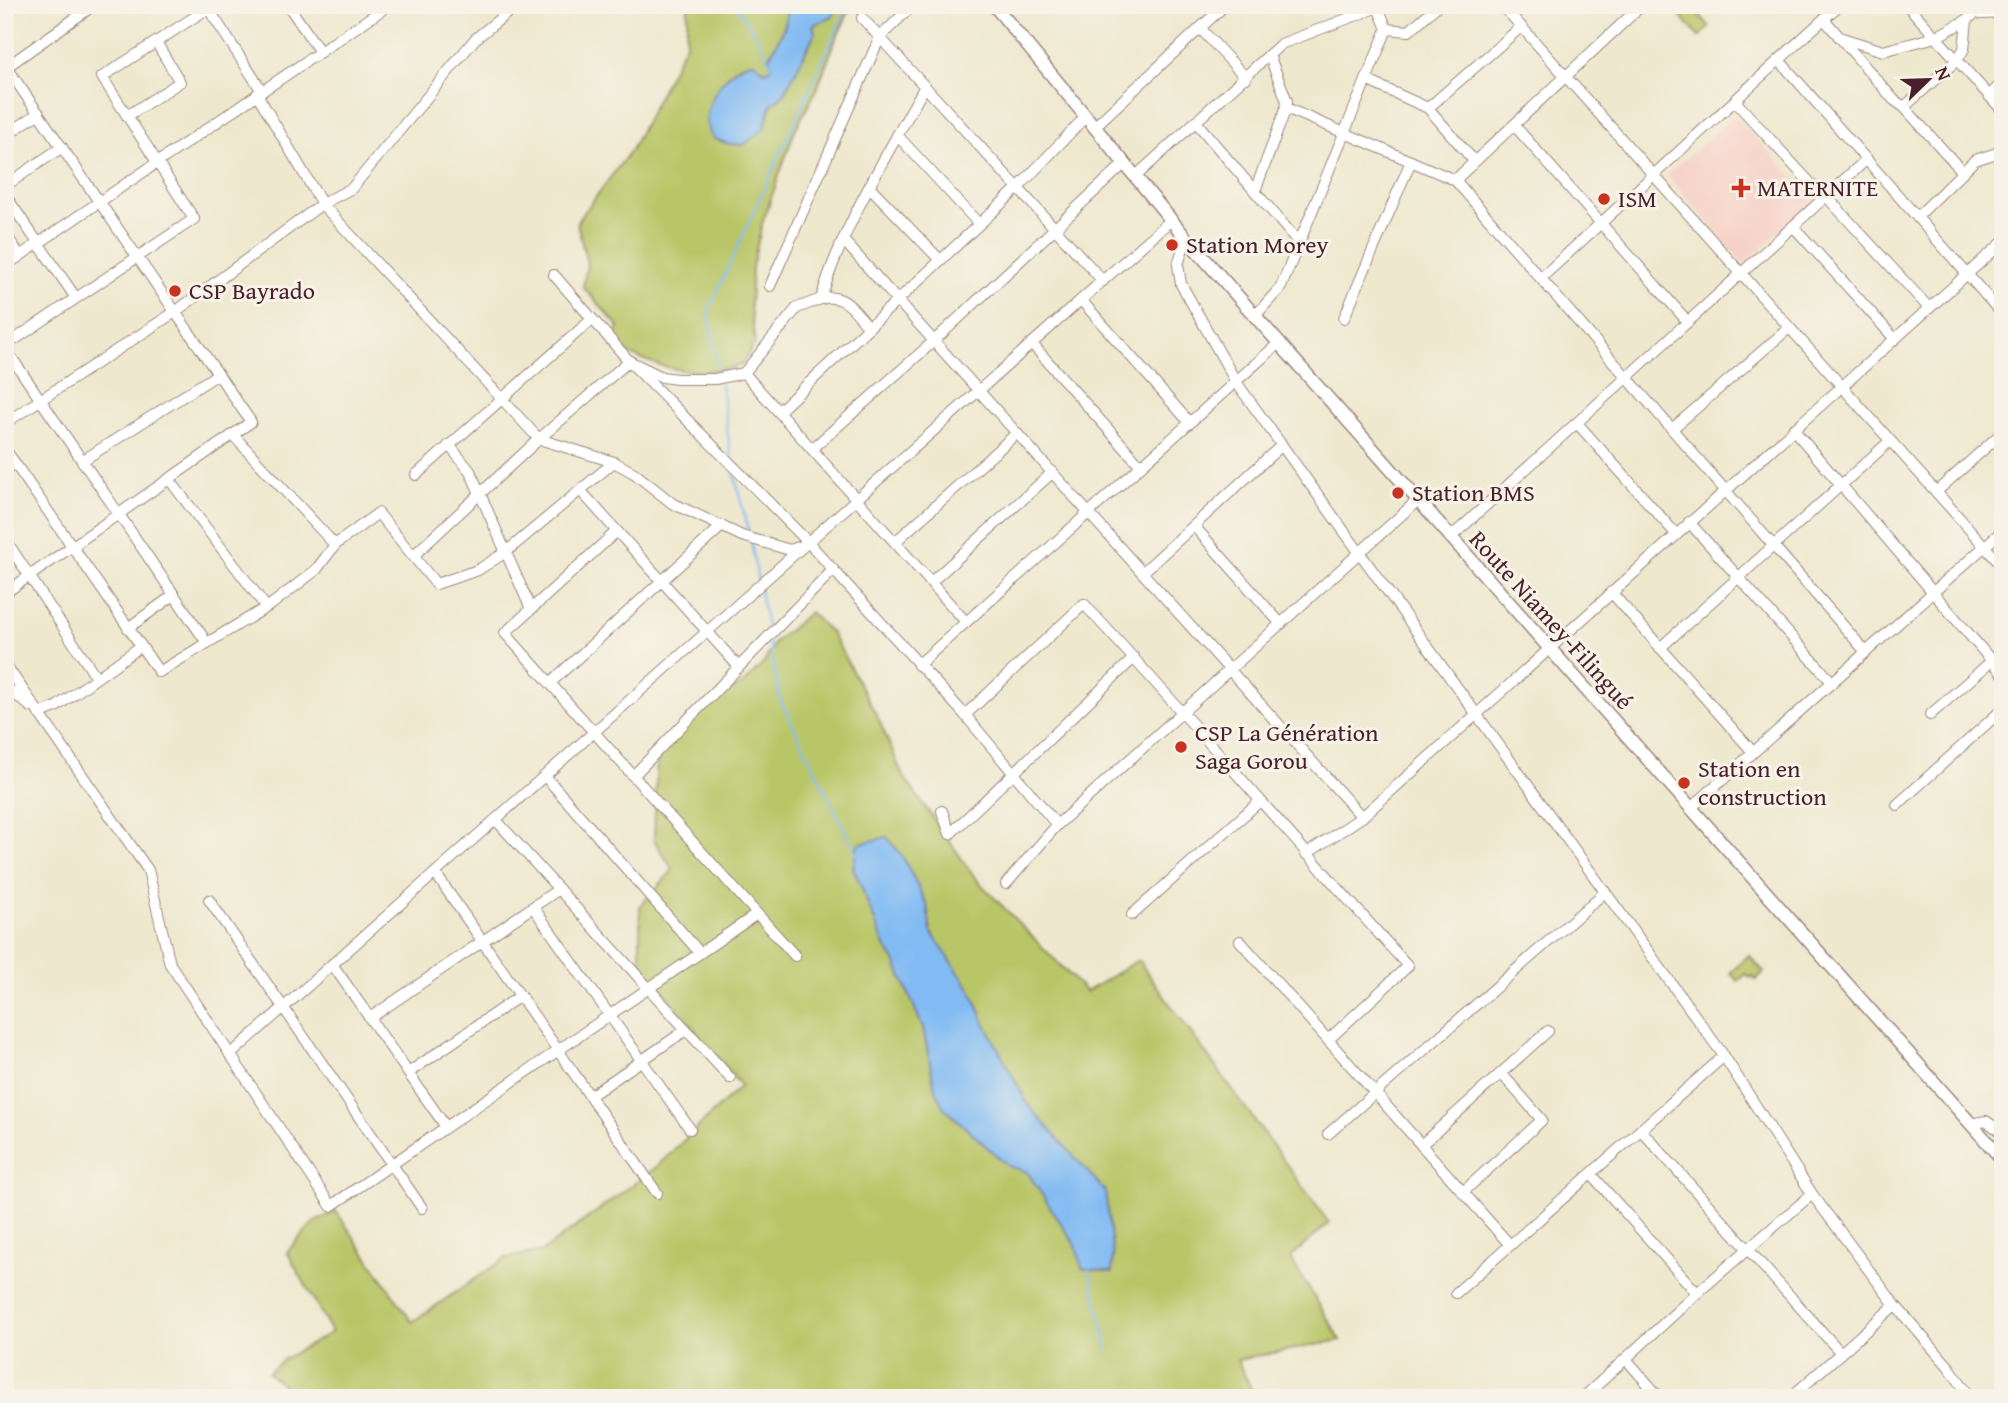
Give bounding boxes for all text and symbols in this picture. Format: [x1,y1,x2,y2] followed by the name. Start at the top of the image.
[1892,46,1962,116] north arrow
[1928,62,1959,85] text: N
[1757,170,1878,205] place label: MATERNITE
[1731,178,1751,198] marker: MATERNITE
[1618,181,1657,216] place label: ISM
[1596,191,1612,207] marker: ISM
[1186,227,1328,262] place label: Station Morey
[1164,237,1180,253] marker: Station Morey
[189,273,315,308] place label: CSP Bayrado
[167,283,183,299] marker: CSP Bayrado
[1412,475,1535,510] place label: Station BMS
[1390,485,1406,501] marker: Station BMS
[1461,522,1641,717] street label: Route Niamey-Filingué
[1195,715,1379,778] place label: CSP La Génération Saga Gorou
[1173,739,1189,755] marker: CSP La Génération Saga Gorou
[1698,751,1827,814] place label: Station en construction
[1676,775,1692,791] marker: Station en construction

